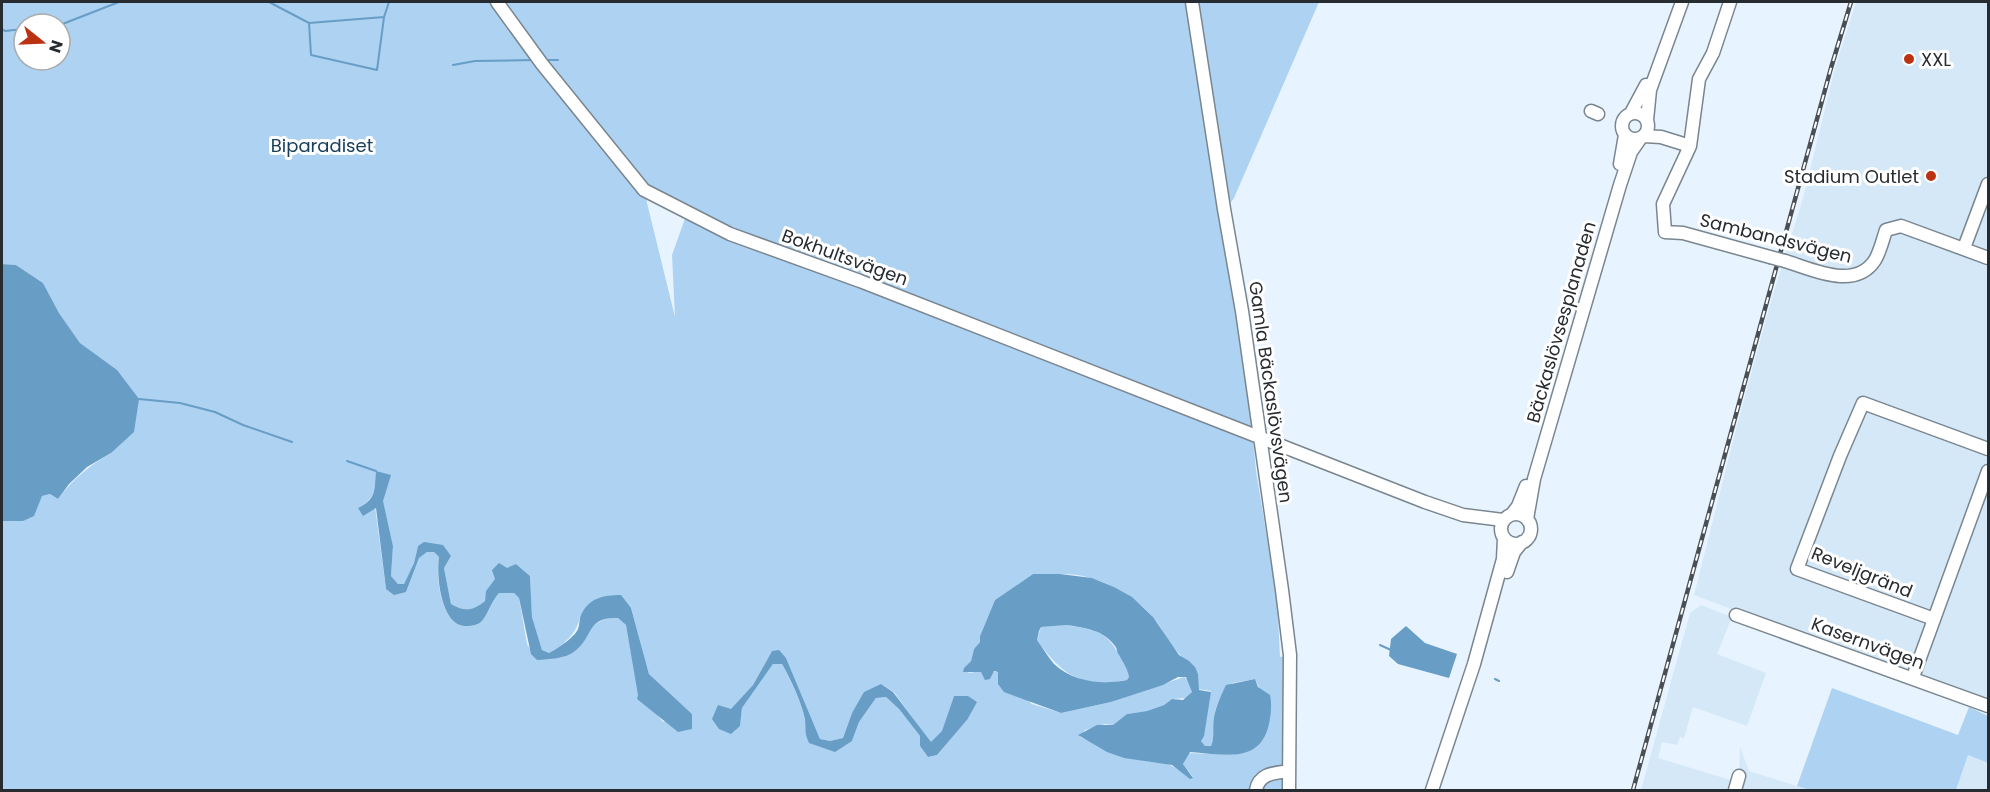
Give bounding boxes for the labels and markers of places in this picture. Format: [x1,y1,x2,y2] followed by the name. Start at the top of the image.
[1921,47,1951,72] place label: XXL
[1902,52,1916,66] marker: XXL
[1784,164,1919,189] place label: Stadium Outlet
[1924,169,1938,183] marker: Stadium Outlet

